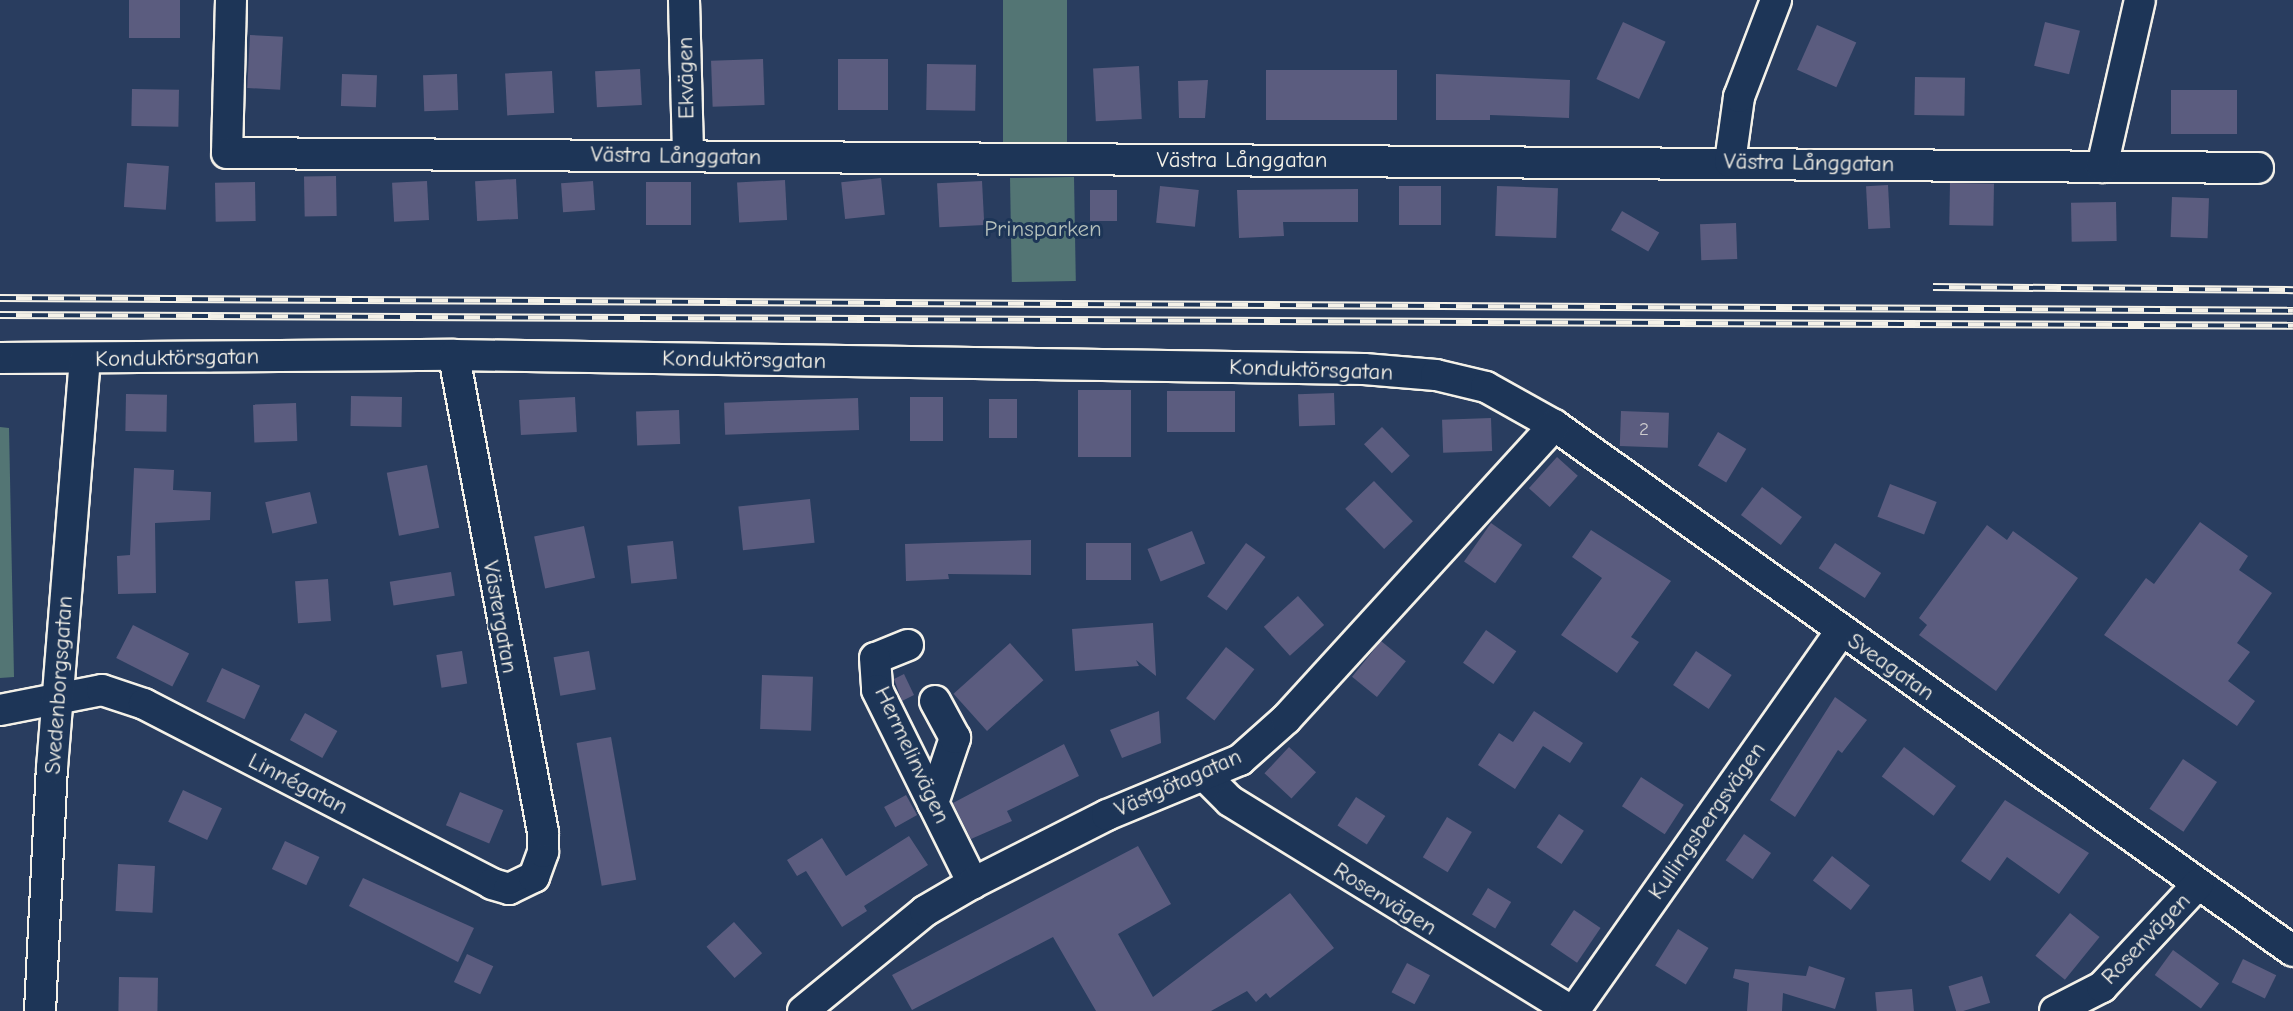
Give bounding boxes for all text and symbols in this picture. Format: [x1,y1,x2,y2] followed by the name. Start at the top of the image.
[671,37,701,119] street label: Ekvägen
[590,141,762,171] street label: Västra Långgatan
[1157,146,1327,174] street label: Västra Långgatan
[1723,148,1895,178] street label: Västra Långgatan
[984,215,1102,243] park label: Prinsparken
[95,343,259,373] street label: Konduktörsgatan
[662,345,826,375] street label: Konduktörsgatan
[1229,353,1393,387] street label: Konduktörsgatan
[1639,419,1649,441] house number: 2
[477,558,523,676] street label: Västergatan
[39,595,79,775] street label: Svedenborgsgatan
[1842,627,1940,707] street label: Sveagatan
[868,682,956,828] street label: Hermelinvägen
[1642,737,1772,905] street label: Kullingsbergsvägen
[1110,743,1246,823] street label: Västgötagatan
[244,747,352,821] street label: Linnégatan
[1328,856,1442,942] street label: Rosenvägen
[2096,887,2196,991] street label: Rosenvägen

